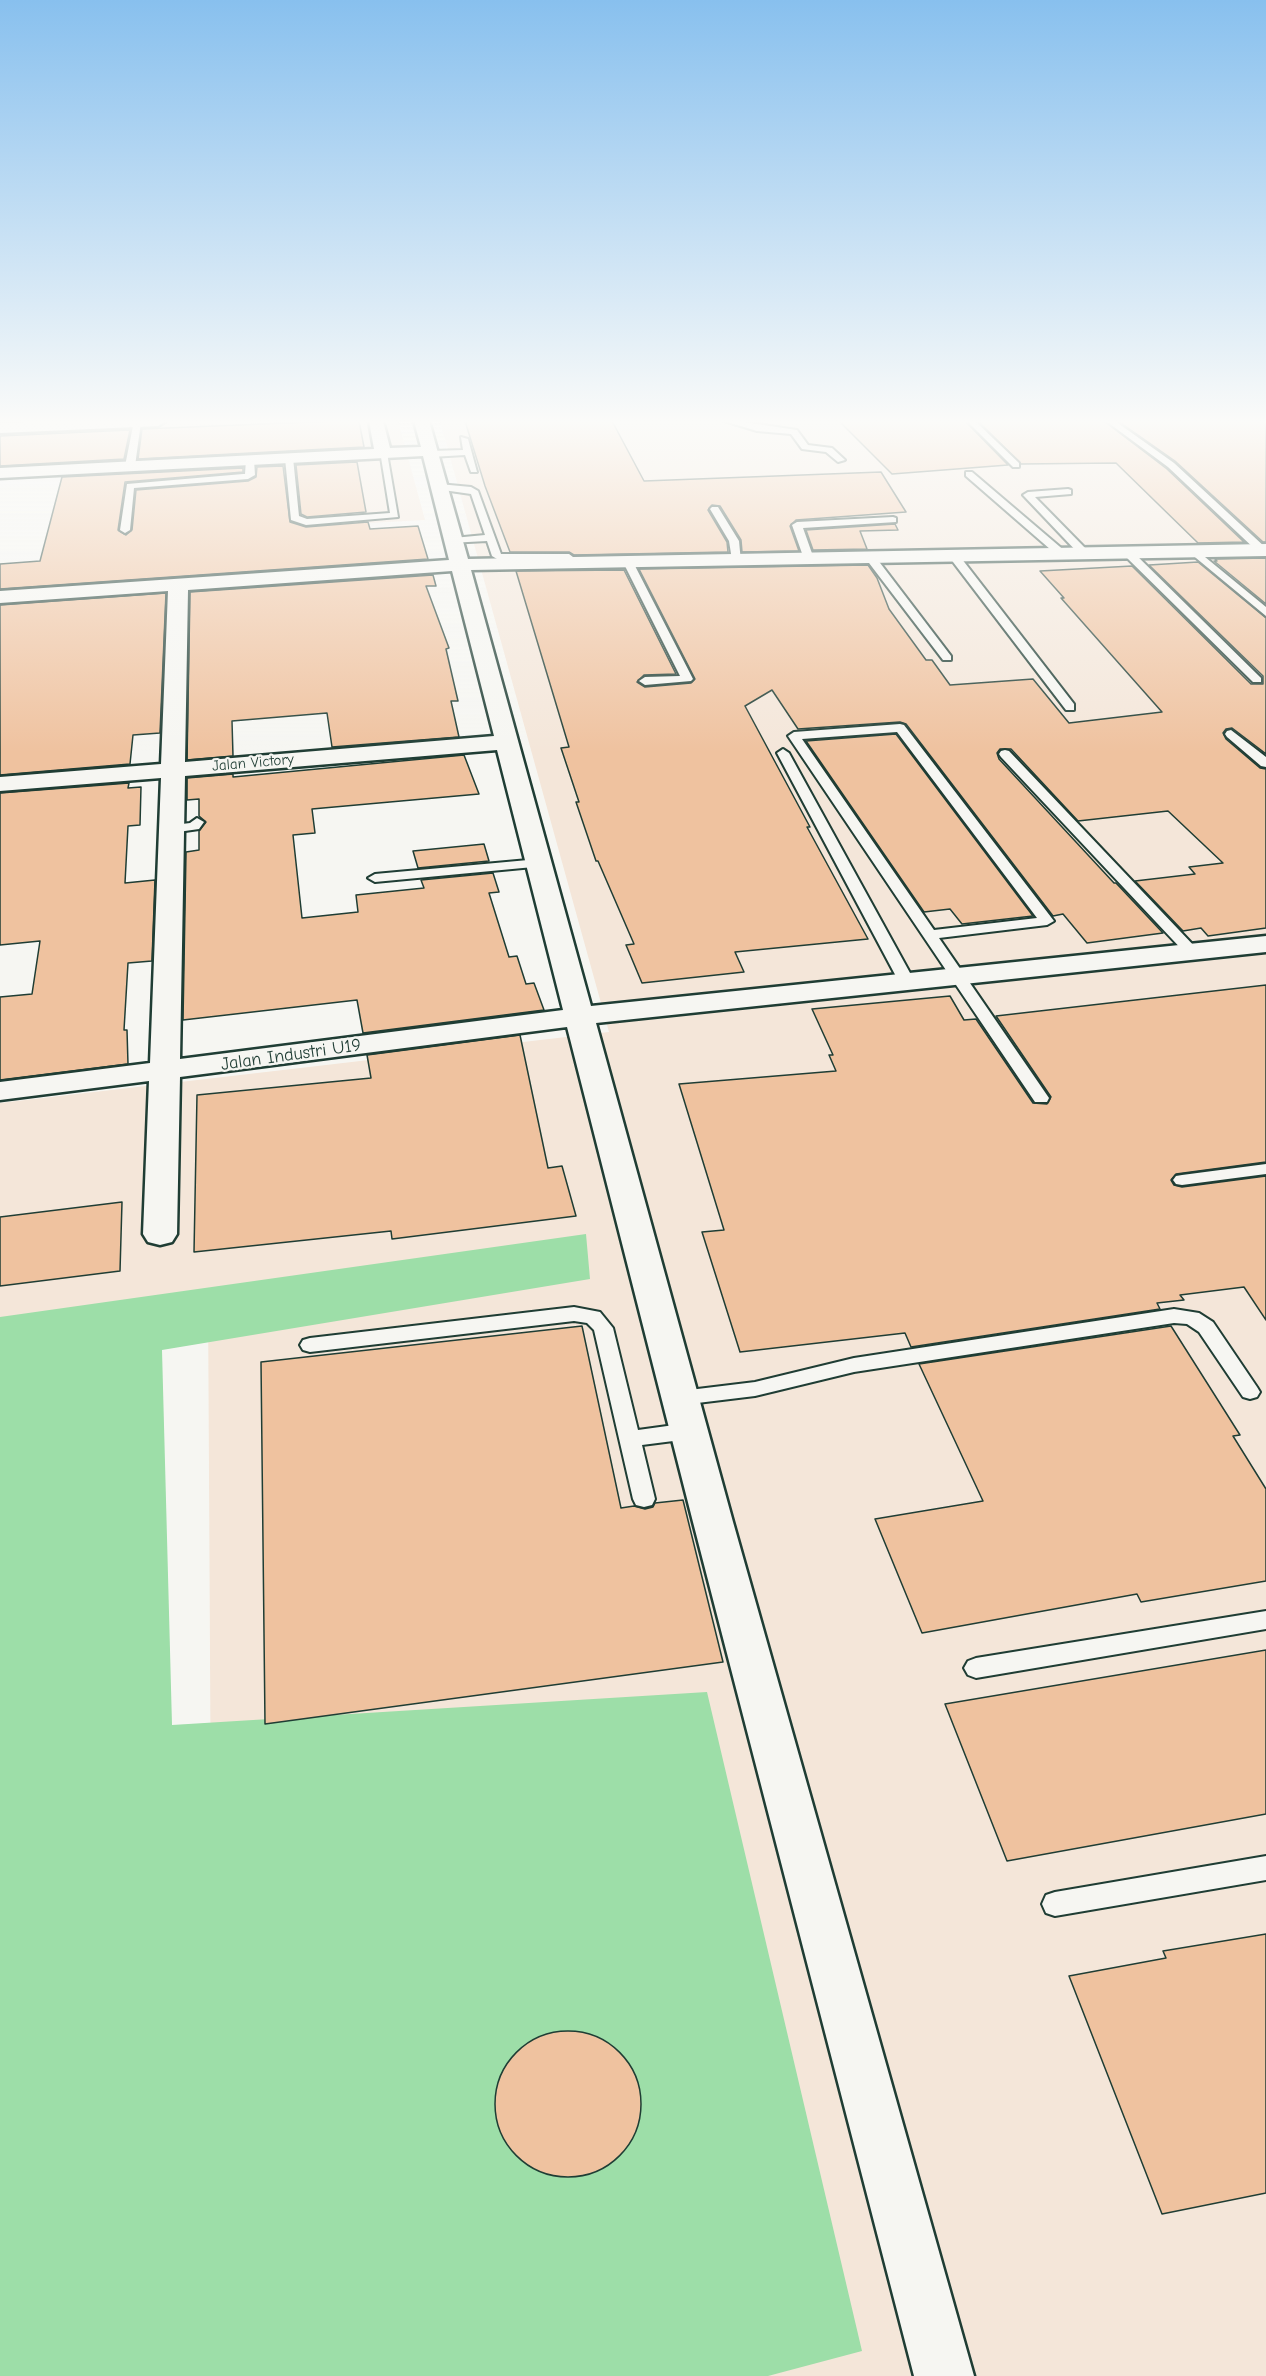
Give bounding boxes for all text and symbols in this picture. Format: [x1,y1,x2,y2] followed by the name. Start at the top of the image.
[211,750,295,776] street label: Jalan Victory
[219,1034,363,1076] street label: Jalan Industri U19

